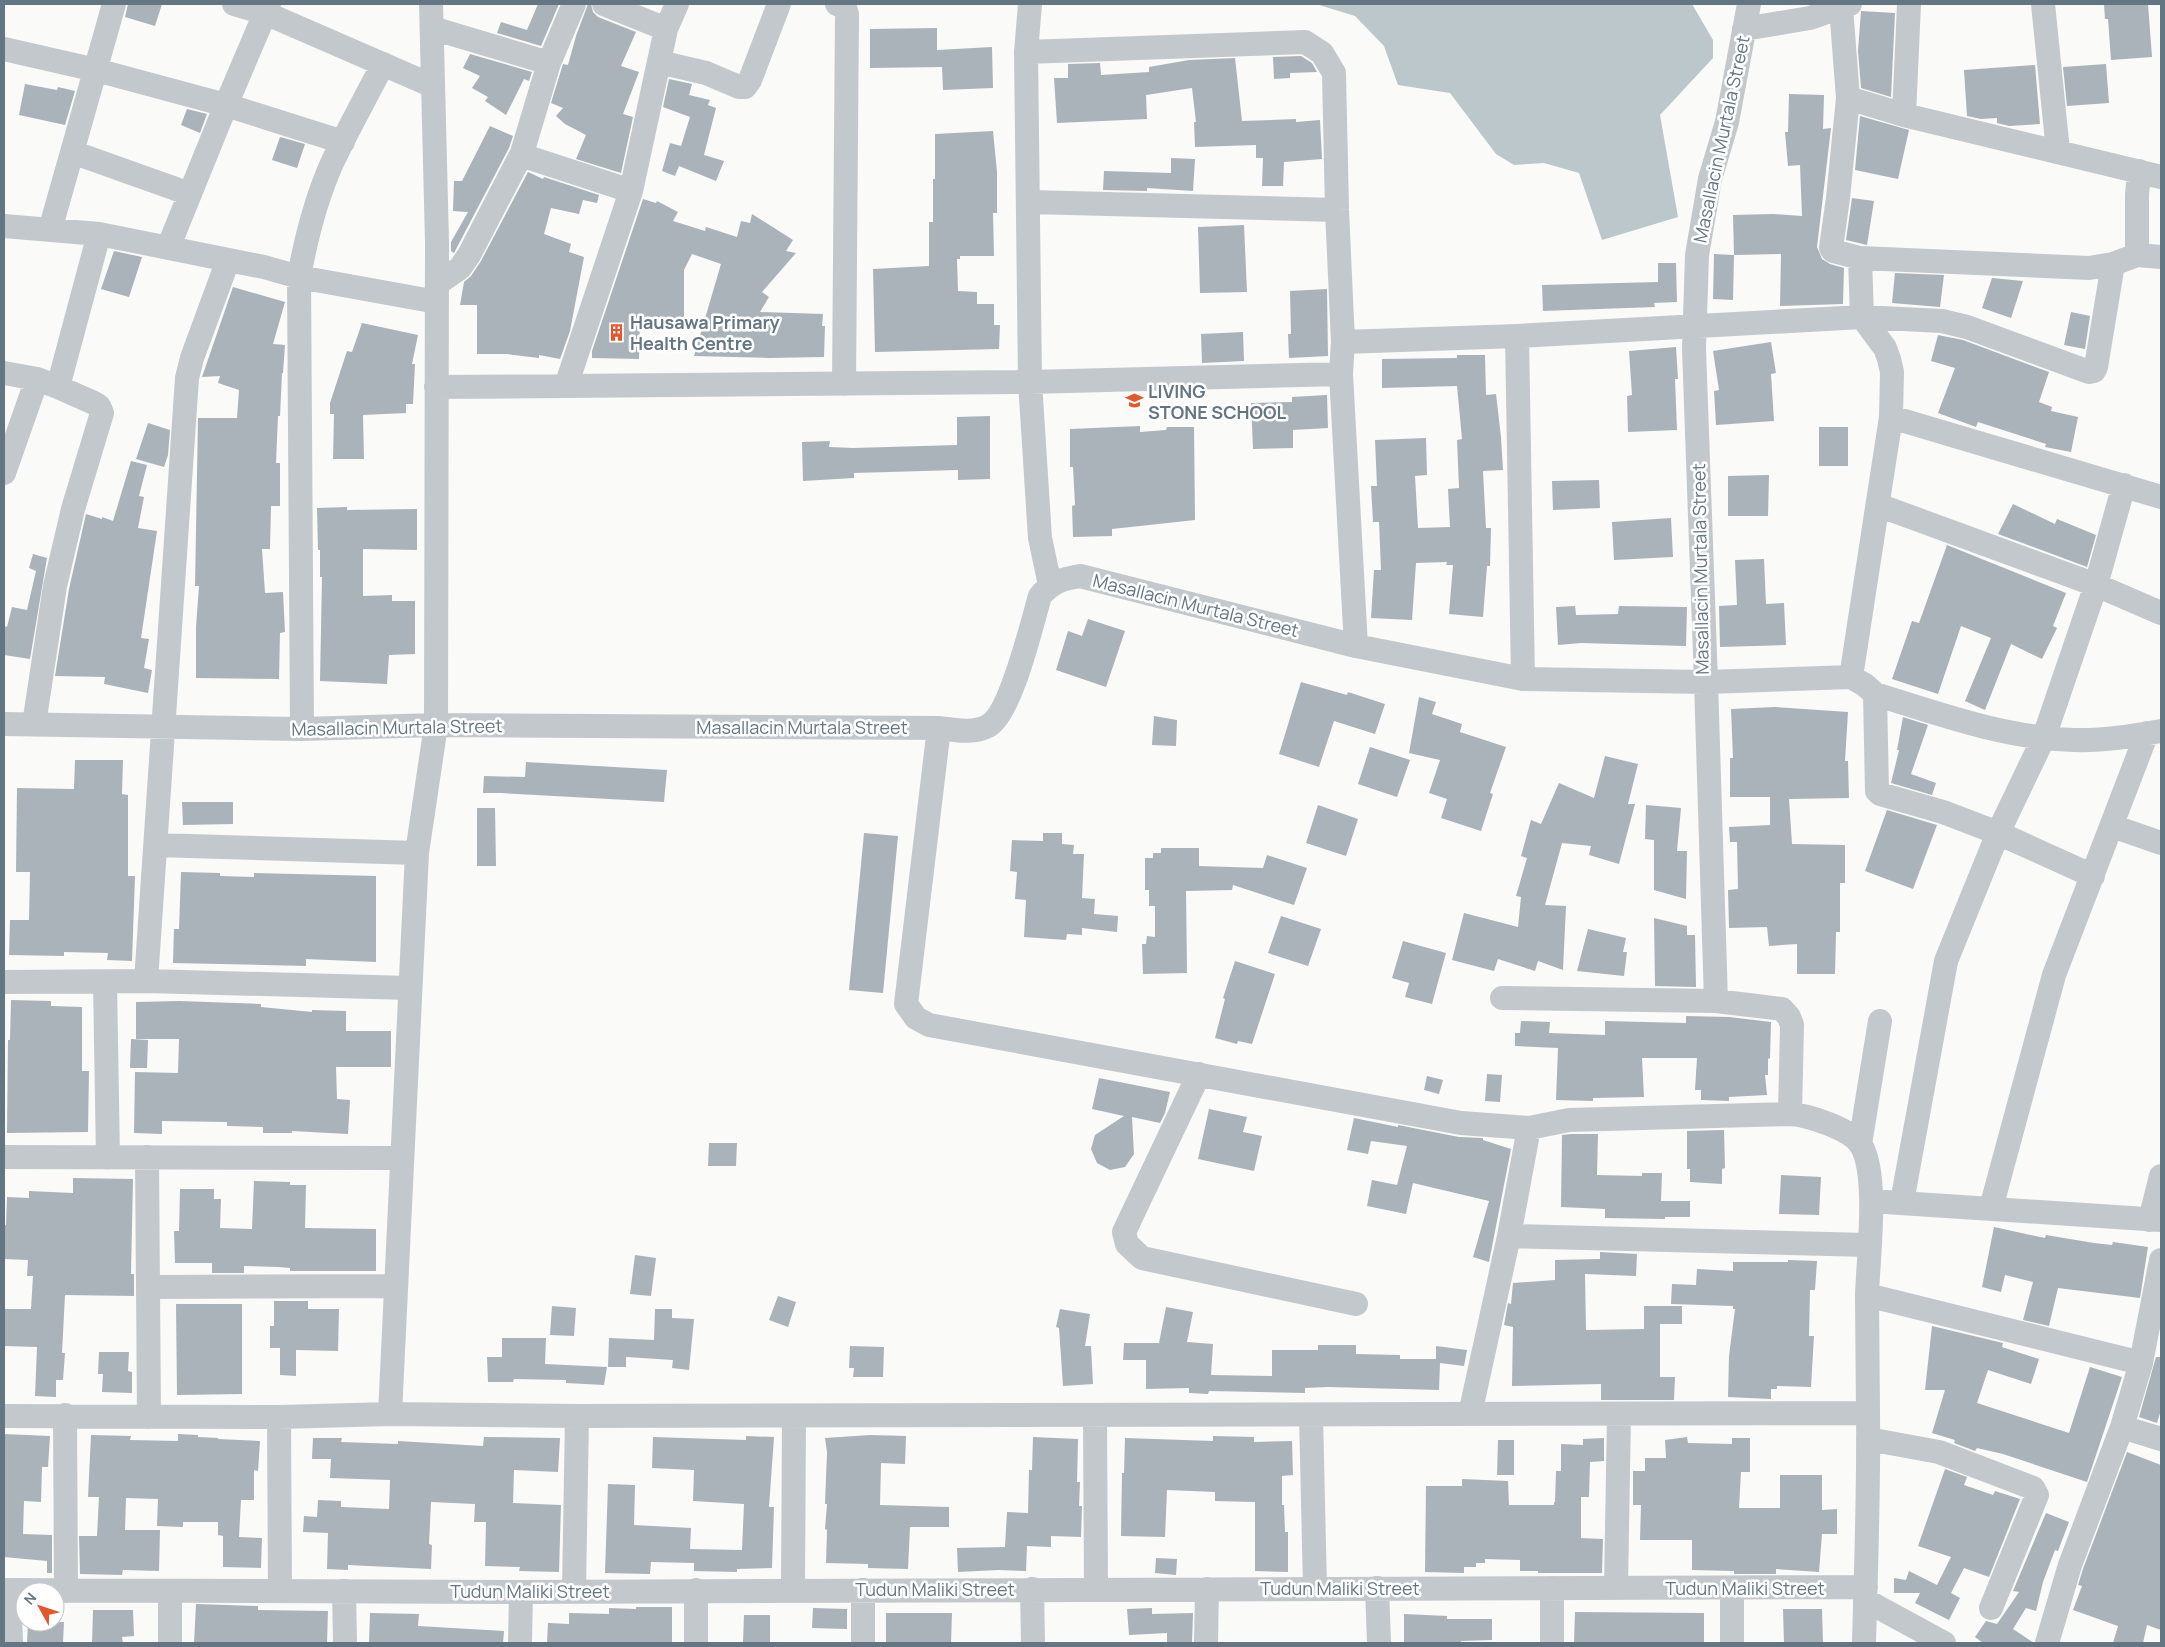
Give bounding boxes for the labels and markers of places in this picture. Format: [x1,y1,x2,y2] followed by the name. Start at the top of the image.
[630,310,779,355] place label: Hausawa Primary Health Centre
[606,322,626,342] building icon: Hausawa Primary Health Centre
[1148,379,1286,424] place label: LIVING STONE SCHOOL
[1124,391,1144,411] school or university icon: LIVING STONE SCHOOL

